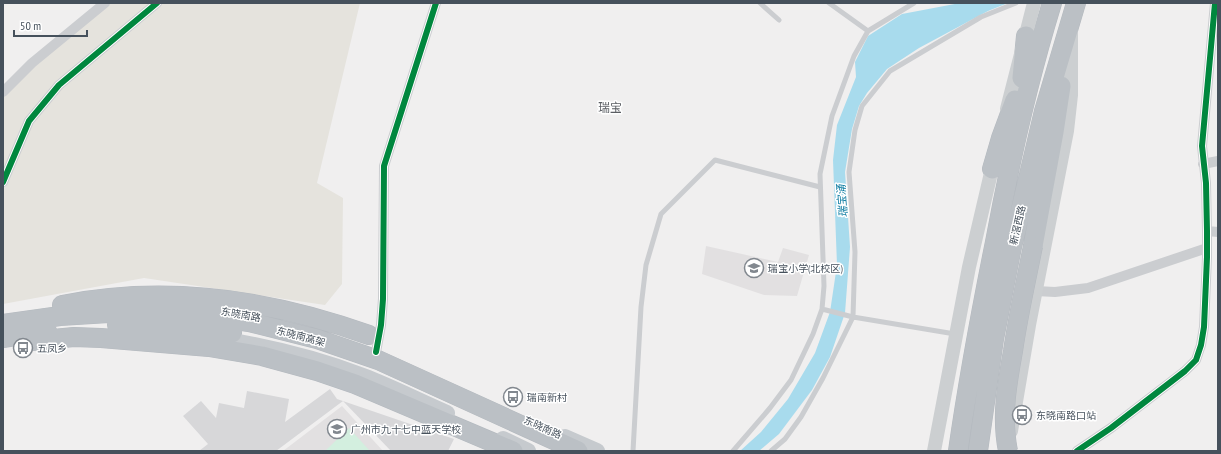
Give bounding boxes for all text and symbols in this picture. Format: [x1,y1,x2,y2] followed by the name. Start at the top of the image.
[14,12,87,38] scale bar
[20,18,41,33] text: 50 m
[598,100,622,115] district label: 瑞宝
[834,182,850,218] water label: 瑞宝涌
[1007,204,1028,246] street label: 新滘西路
[743,257,765,279] school or university icon: 瑞宝小学(北校区)
[768,262,843,275] place label: 瑞宝小学(北校区)
[220,305,262,324] street label: 东晓南路
[275,324,327,349] street label: 东晓南高架
[12,337,34,359] bus stop icon: 五凤乡
[37,342,67,355] place label: 五凤乡
[502,386,524,408] bus stop icon: 瑞南新村
[527,391,567,404] place label: 瑞南新村
[1011,404,1033,426] bus stop icon: 东晓南路口站
[1036,409,1096,422] place label: 东晓南路口站
[522,413,564,442] street label: 东晓南路
[326,418,348,440] school or university icon: 广州市九十七中蓝天学校
[351,423,461,436] place label: 广州市九十七中蓝天学校

